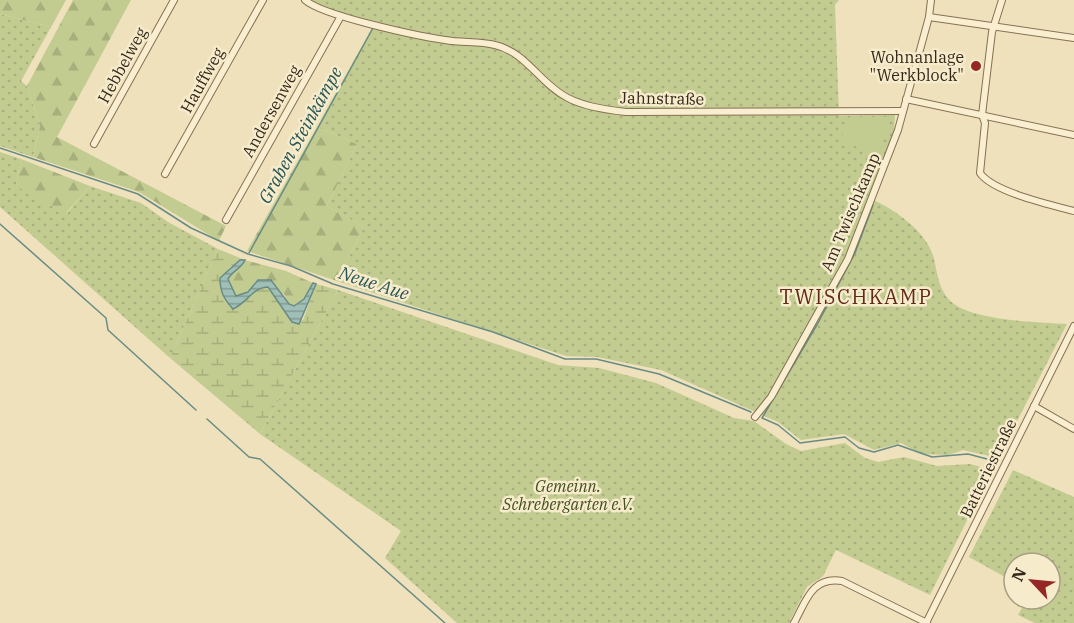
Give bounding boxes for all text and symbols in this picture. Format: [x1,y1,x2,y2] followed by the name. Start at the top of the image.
[93,23,151,106] street label: Hebbelweg
[176,44,228,116] street label: Hauffweg
[869,47,964,85] place label: Wohnanlage "Werkblock"
[969,59,983,73] marker: Wohnanlage "Werkblock"
[237,61,305,161] street label: Andersenweg
[253,63,347,207] water label: Graben Steinkämpe
[620,87,704,109] street label: Jahnstraße
[816,149,884,274] street label: Am Twischkamp
[335,261,412,305] water label: Neue Aue
[780,283,933,310] district label: TWISCHKAMP
[955,415,1021,521] street label: Batteriestraße
[502,476,633,514] park label: Gemeinn. Schrebergarten e.V.
[1002,551,1062,611] north arrow
[1007,564,1030,584] text: N

